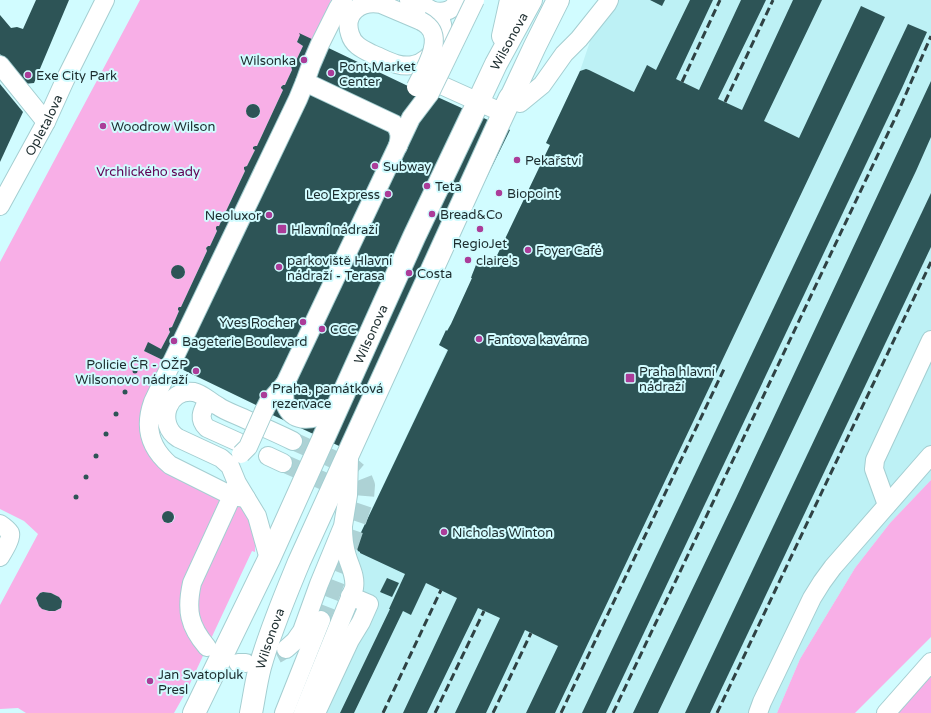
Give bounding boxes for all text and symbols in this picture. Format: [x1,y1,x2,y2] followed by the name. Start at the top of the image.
[487,10,532,73] street label: Wilsonova
[240,53,296,69] place label: Wilsonka
[299,55,309,65] marker: Wilsonka
[339,59,416,90] place label: Pont Market Center
[36,68,117,84] place label: Exe City Park
[326,68,336,78] marker: Pont Market Center
[23,70,33,80] marker: Exe City Park
[22,92,66,159] street label: Opletalova
[111,119,215,135] place label: Woodrow Wilson
[98,121,108,131] marker: Woodrow Wilson
[525,153,581,169] place label: Pekařství
[512,155,522,165] marker: Pekařství
[383,159,431,175] place label: Subway
[370,161,380,171] marker: Subway
[96,164,200,180] park label: Vrchlického sady
[435,179,462,195] place label: Teta
[422,181,432,191] marker: Teta
[507,186,559,202] place label: Biopoint
[306,187,380,203] place label: Leo Express
[494,188,504,198] marker: Biopoint
[383,189,393,199] marker: Leo Express
[440,207,503,223] place label: Bread&Co
[205,208,261,224] place label: Neoluxor
[427,209,437,219] marker: Bread&Co
[264,210,274,220] marker: Neoluxor
[291,222,378,238] place label: Hlavní nádraží
[276,223,288,235] marker: Hlavní nádraží
[475,224,485,234] marker: RegioJet
[453,236,507,252] place label: RegioJet
[536,243,602,259] place label: Foyer Café
[523,245,533,255] marker: Foyer Café
[287,253,392,284] place label: parkoviště Hlavní nádraží - Terasa
[476,253,518,269] place label: claire's
[463,255,473,265] marker: claire's
[274,262,284,272] marker: parkoviště Hlavní nádraží - Terasa
[417,266,452,282] place label: Costa
[404,268,414,278] marker: Costa
[351,302,392,367] street label: Wilsonova
[219,315,295,331] place label: Yves Rocher
[298,317,308,327] marker: Yves Rocher
[330,322,357,338] place label: CCC
[317,324,327,334] marker: CCC
[487,332,588,348] place label: Fantova kavárna
[182,334,307,350] place label: Bageterie Boulevard
[474,334,484,344] marker: Fantova kavárna
[169,336,179,346] marker: Bageterie Boulevard
[75,357,188,388] place label: Policie ČR - OŽP Wilsonovo nádraží
[639,364,715,395] place label: Praha hlavní nádraží
[191,366,201,376] marker: Policie ČR - OŽP Wilsonovo nádraží
[624,372,636,384] marker: Praha hlavní nádraží
[272,381,383,412] place label: Praha, památková rezervace
[259,390,269,400] marker: Praha, památková rezervace
[452,525,553,541] place label: Nicholas Winton
[439,527,449,537] marker: Nicholas Winton
[253,606,288,671] street label: Wilsonova
[158,667,243,698] place label: Jan Svatopluk Presl
[145,676,155,686] marker: Jan Svatopluk Presl

